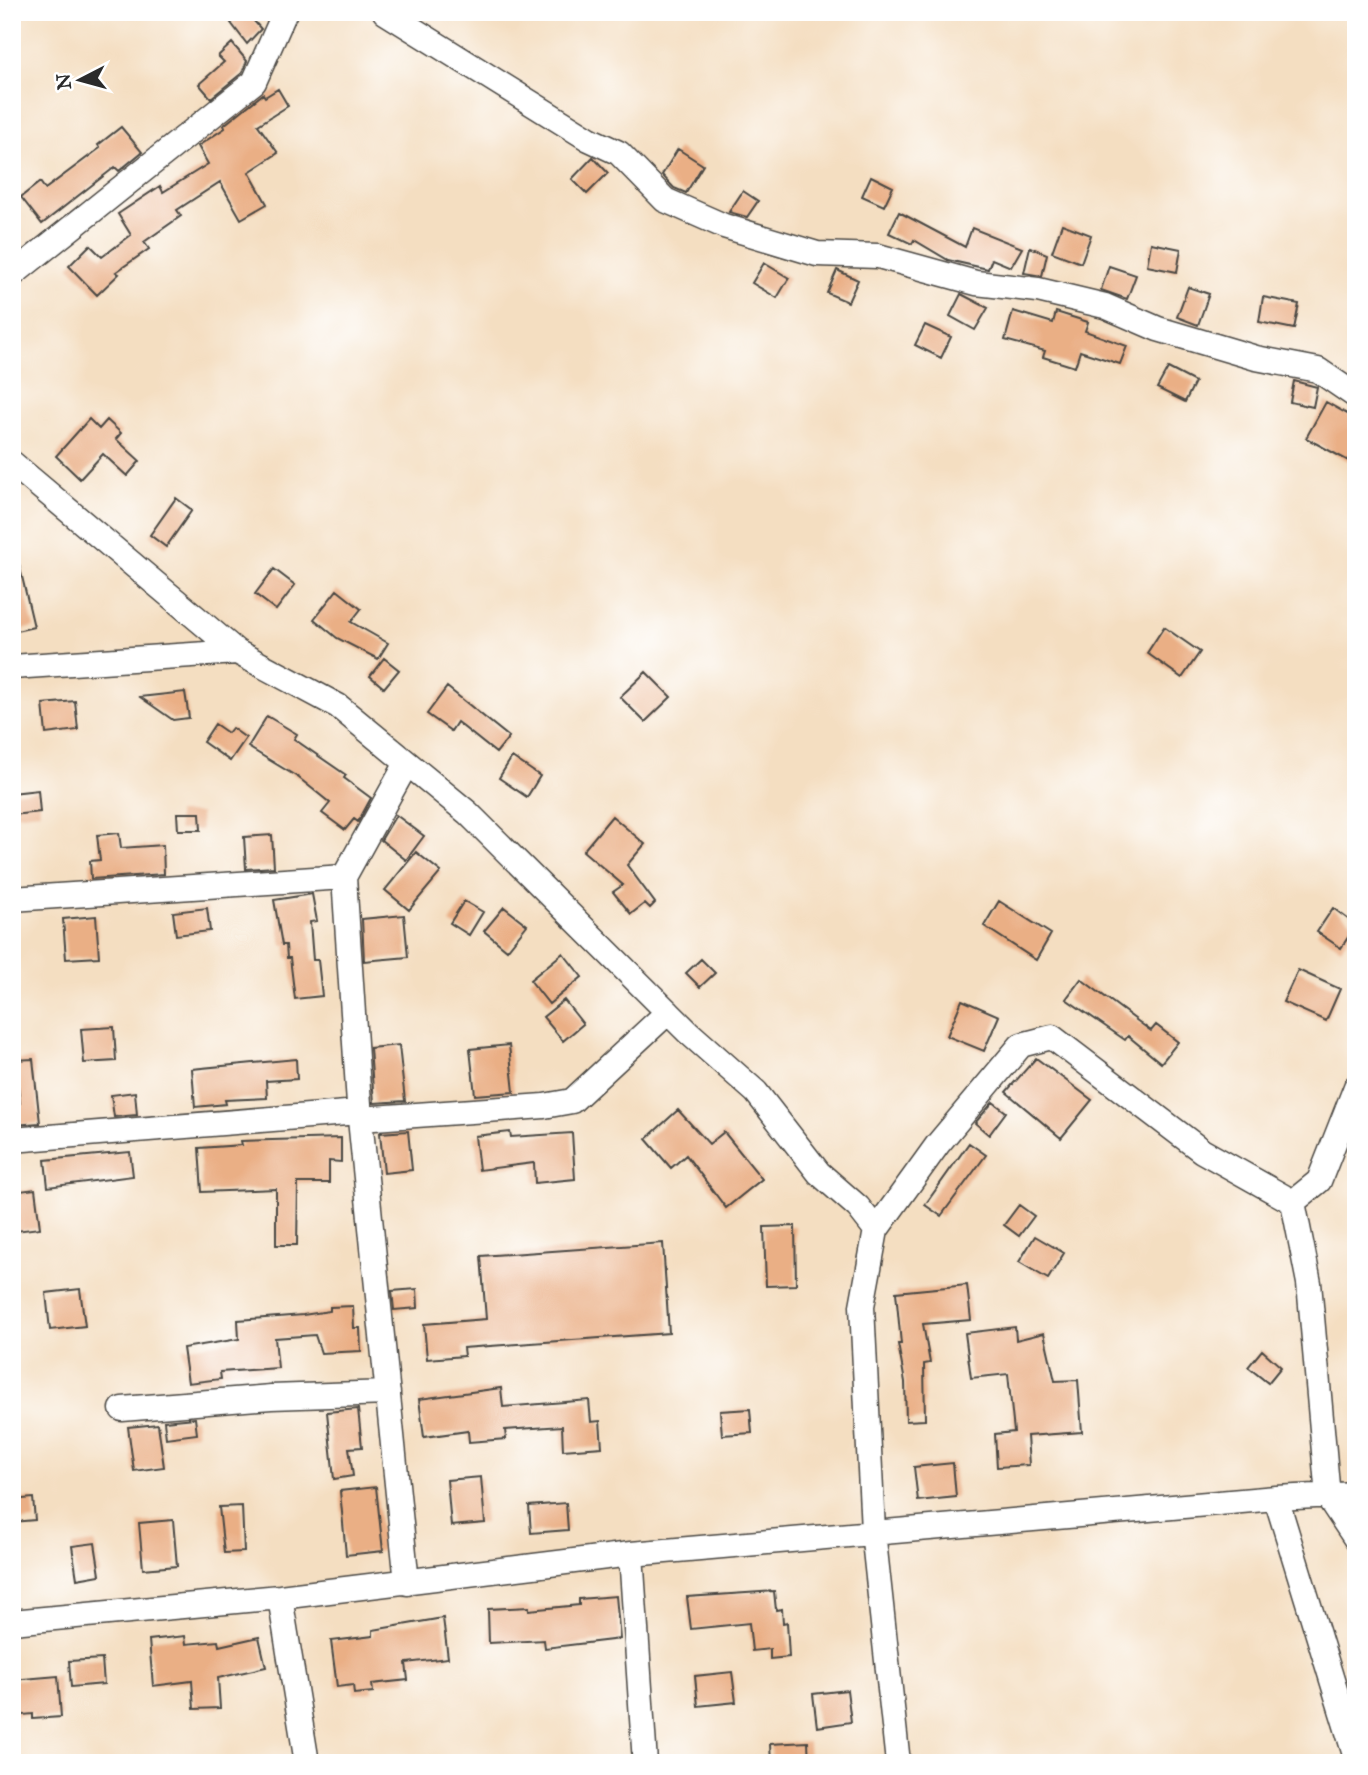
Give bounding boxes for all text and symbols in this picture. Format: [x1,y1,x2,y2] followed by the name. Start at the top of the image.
[46,46,116,116] north arrow
[51,73,76,91] text: N

